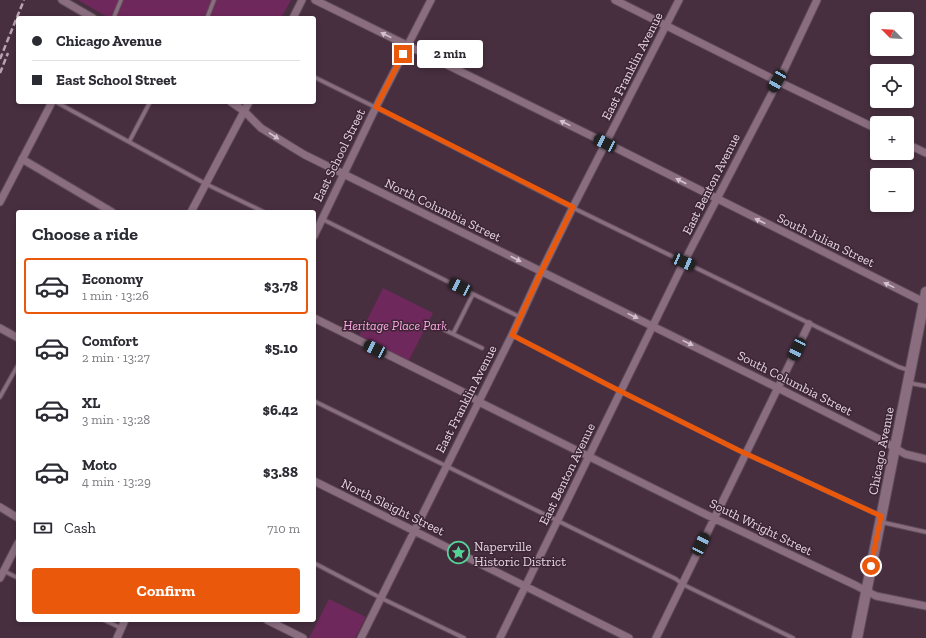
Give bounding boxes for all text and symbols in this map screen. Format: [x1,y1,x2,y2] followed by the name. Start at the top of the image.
[598,10,666,122] street label: East Franklin Avenue
[870,12,914,56] north arrow
[870,12,914,212] map controls
[56,32,162,50] text: Chicago Avenue
[380,32,391,38] one-way arrow
[417,40,483,68] callout: 2 min
[394,45,412,63] route end
[434,46,466,61] text: 2 min
[870,64,914,108] button: locate
[766,68,788,94] car
[56,71,176,89] text: East School Street
[310,106,368,204] street label: East School Street
[870,116,914,160] button: +
[559,120,571,126] one-way arrow
[679,131,743,237] street label: East Benton Avenue
[269,132,279,140] one-way arrow
[592,132,618,154] car
[870,168,914,212] button: −
[382,175,504,245] street label: North Columbia Street
[676,178,687,185] one-way arrow
[775,210,877,270] street label: South Julian Street
[754,218,766,224] one-way arrow
[32,223,138,245] text: Choose a ride
[671,252,697,272] car
[510,256,522,263] one-way arrow
[34,268,70,304] icon: car
[82,270,143,288] text: Economy
[447,276,473,298] car
[264,277,298,295] text: $3.78
[884,282,895,288] one-way arrow
[82,288,149,303] text: 1 min · 13:26
[627,313,639,319] one-way arrow
[343,318,447,333] park label: Heritage Place Park
[34,330,70,366] icon: car
[82,332,138,350] text: Comfort
[786,336,808,362] car
[362,338,388,360] car
[265,339,298,357] text: $5.10
[682,340,693,346] one-way arrow
[432,343,500,455] street label: East Franklin Avenue
[735,348,855,419] street label: South Columbia Street
[82,350,150,365] text: 2 min · 13:27
[34,392,70,428] icon: car
[82,394,100,412] text: XL
[263,401,298,419] text: $6.42
[865,406,897,496] street label: Chicago Avenue
[82,412,150,427] text: 3 min · 13:28
[536,421,598,527] street label: East Benton Avenue
[34,454,70,490] icon: car
[82,456,117,474] text: Moto
[263,463,298,481] text: $3.88
[82,474,151,489] text: 4 min · 13:29
[339,476,447,539] street label: North Sleight Street
[707,496,815,558] street label: South Wright Street
[32,517,54,539] icon: cash
[64,519,96,537] text: Cash
[267,521,300,536] text: 710 m
[690,531,712,557] car
[474,539,566,569] place label: Naperville Historic District
[445,540,471,566] place icon: Naperville Historic District
[862,557,880,575] route start
[32,568,300,614] button: Confirm

